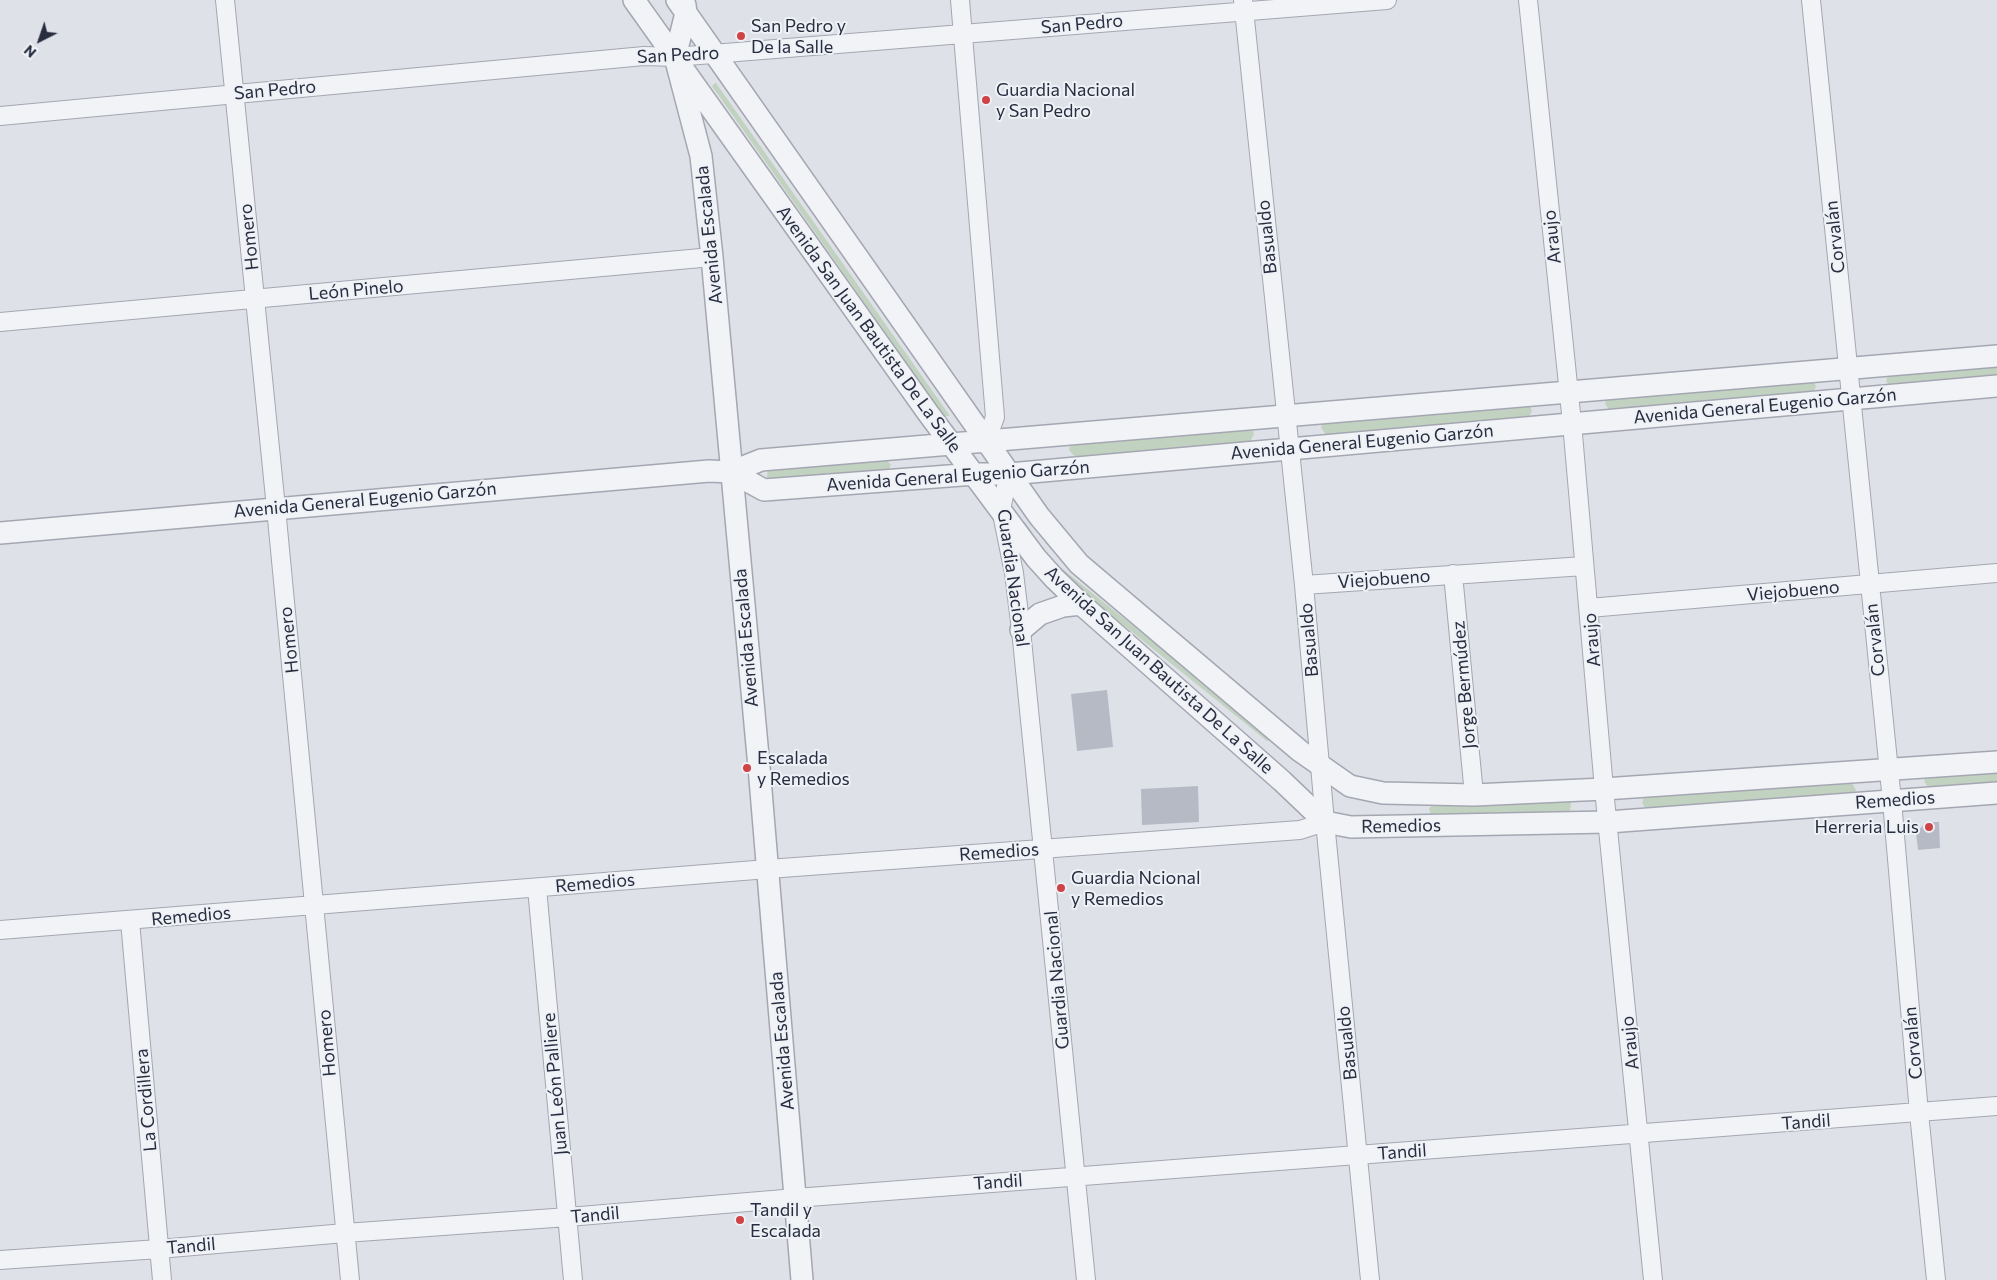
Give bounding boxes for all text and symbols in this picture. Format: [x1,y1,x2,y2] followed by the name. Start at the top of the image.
[1040,10,1124,38] street label: San Pedro
[15,15,65,65] north arrow
[751,15,846,58] place label: San Pedro y De la Salle
[735,30,747,42] marker: San Pedro y De la Salle
[20,42,39,62] text: N
[636,42,720,68] street label: San Pedro
[233,76,317,104] street label: San Pedro
[996,79,1135,122] place label: Guardia Nacional y San Pedro
[980,94,992,106] marker: Guardia Nacional y San Pedro
[691,165,727,305] street label: Avenida Escalada
[1252,199,1282,275] street label: Basualdo
[1820,200,1850,274] street label: Corvalán
[772,201,966,457] street label: Avenida San Juan Bautista De La Salle
[235,203,263,271] street label: Homero
[1538,209,1566,265] street label: Araujo
[308,275,404,305] street label: León Pinelo
[1633,384,1897,428] street label: Avenida General Eugenio Garzón
[1230,420,1494,464] street label: Avenida General Eugenio Garzón
[826,456,1090,496] street label: Avenida General Eugenio Garzón
[233,478,497,522] street label: Avenida General Eugenio Garzón
[993,508,1033,648] street label: Guardia Nacional
[1040,562,1278,778] street label: Avenida San Juan Bautista De La Salle
[1337,565,1431,593] street label: Viejobueno
[729,568,763,708] street label: Avenida Escalada
[1746,576,1840,606] street label: Viejobueno
[1295,602,1323,678] street label: Basualdo
[1860,603,1890,677] street label: Corvalán
[275,606,303,674] street label: Homero
[1579,612,1605,668] street label: Araujo
[1448,620,1480,750] street label: Jorge Bermúdez
[757,747,850,790] place label: Escalada y Remedios
[741,762,753,774] marker: Escalada y Remedios
[1854,786,1936,814] street label: Remedios
[1361,815,1441,837] street label: Remedios
[1815,816,1919,838] place label: Herreria Luis
[1923,821,1935,833] marker: Herreria Luis
[958,838,1040,866] street label: Remedios
[1071,867,1201,910] place label: Guardia Ncional y Remedios
[554,869,636,897] street label: Remedios
[1055,882,1067,894] marker: Guardia Ncional y Remedios
[150,902,232,930] street label: Remedios
[1040,910,1074,1050] street label: Guardia Nacional
[765,971,799,1111] street label: Avenida Escalada
[1332,1005,1362,1081] street label: Basualdo
[1899,1006,1927,1080] street label: Corvalán
[313,1009,341,1077] street label: Homero
[538,1012,572,1156] street label: Juan León Palliere
[1616,1015,1644,1071] street label: Araujo
[131,1048,161,1152] street label: La Cordillera
[1781,1110,1831,1134] street label: Tandil
[1377,1140,1427,1164] street label: Tandil
[973,1170,1023,1194] street label: Tandil
[750,1199,821,1242] place label: Tandil y Escalada
[569,1202,621,1228] street label: Tandil
[734,1214,746,1226] marker: Tandil y Escalada
[165,1233,217,1259] street label: Tandil

